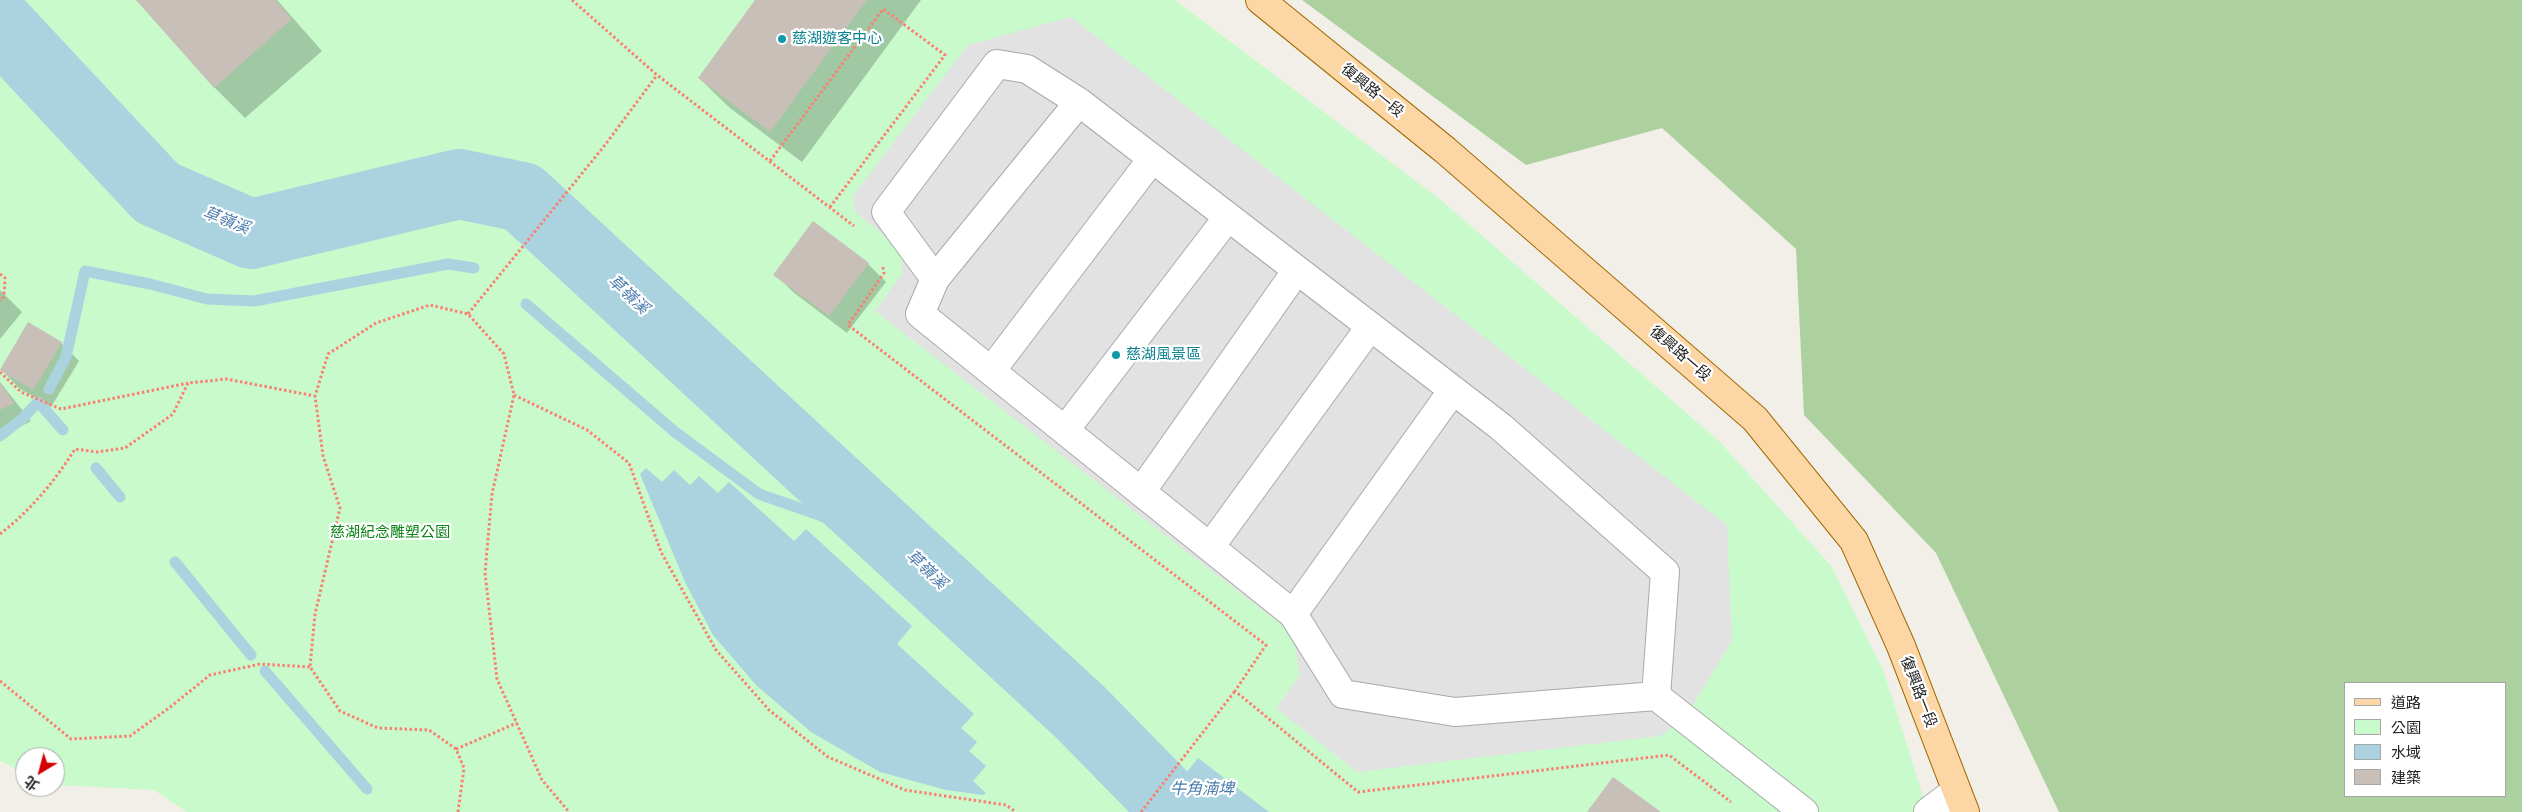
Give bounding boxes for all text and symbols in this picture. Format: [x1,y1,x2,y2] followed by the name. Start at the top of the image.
[792,30,882,48] place label: 慈湖遊客中心
[776,33,788,45] marker: 慈湖遊客中心
[1337,60,1407,122] street label: 復興路一段
[200,203,252,239] water label: 草嶺溪
[604,272,652,318] water label: 草嶺溪
[1646,323,1714,385] street label: 復興路一段
[1126,346,1201,364] place label: 慈湖風景區
[1110,349,1122,361] marker: 慈湖風景區
[330,524,450,542] park label: 慈湖紀念雕塑公園
[902,547,950,593] water label: 草嶺溪
[1896,654,1940,730] street label: 復興路一段
[2344,682,2507,797] legend
[2391,693,2421,712] text: 道路
[2391,718,2421,737] text: 公園
[2391,743,2421,762] text: 水域
[15,747,65,797] north arrow
[2391,768,2421,787] text: 建築
[21,772,43,795] text: 北
[1170,780,1234,800] water label: 牛角湳埤

